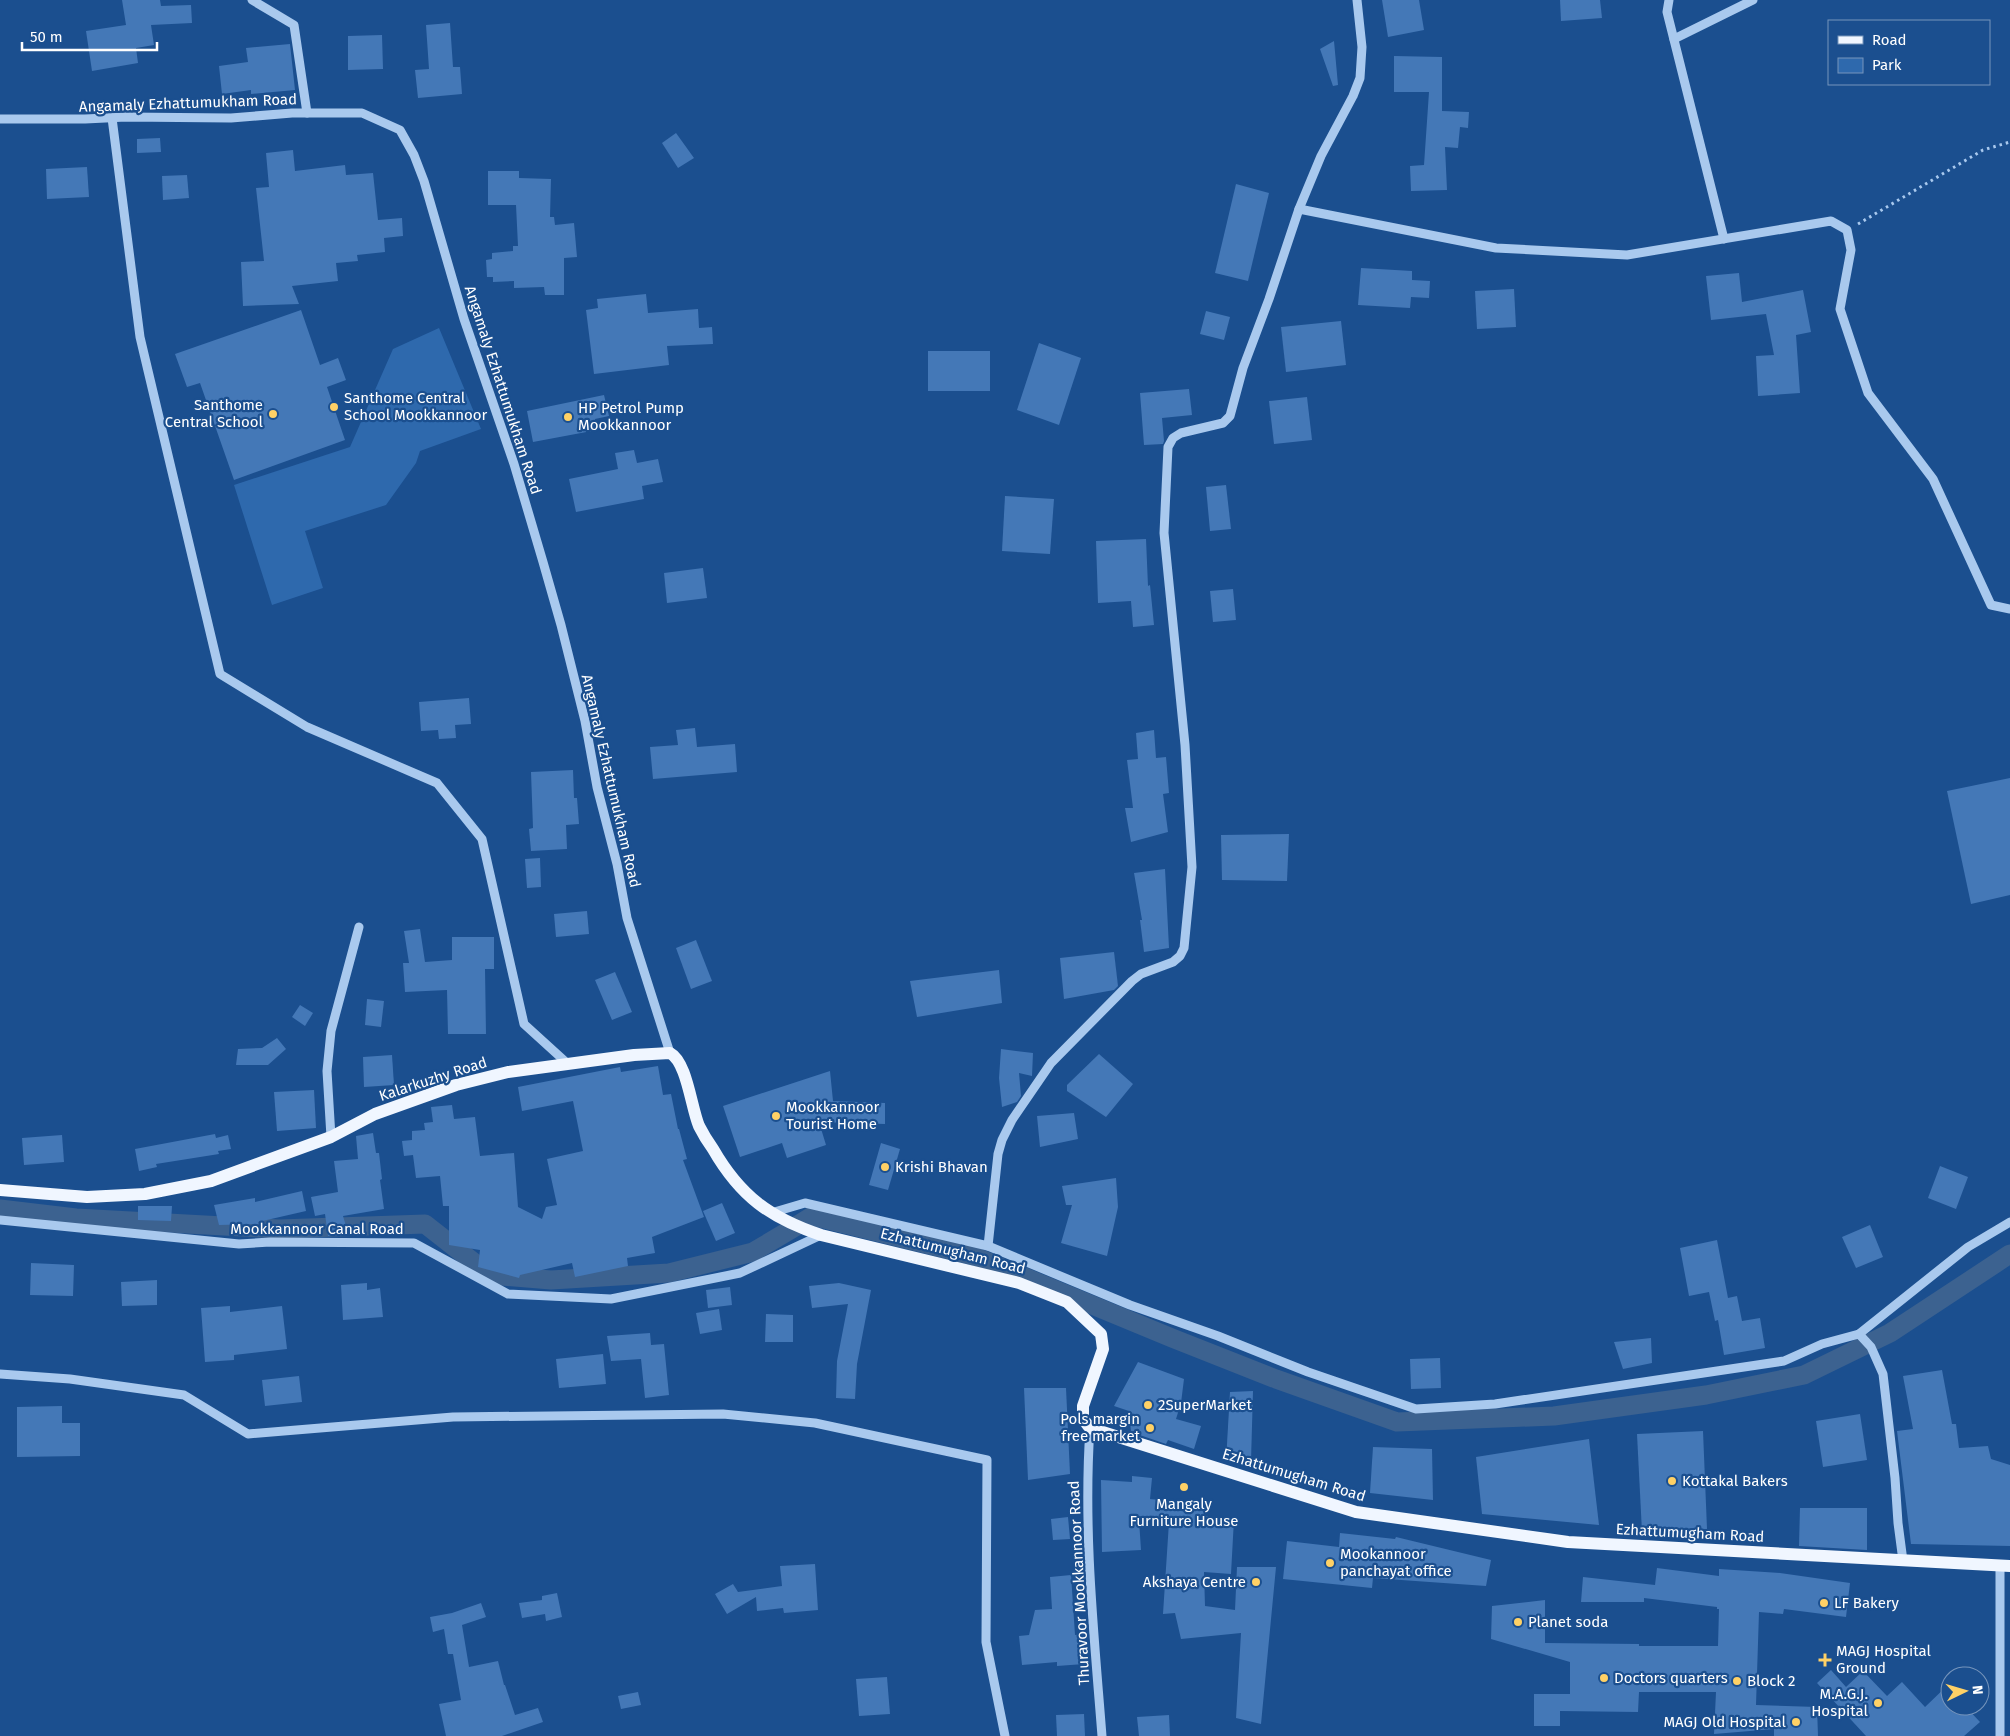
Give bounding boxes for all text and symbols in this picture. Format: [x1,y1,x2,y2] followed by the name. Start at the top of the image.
[22,20,158,52] scale bar
[1828,20,1990,85] legend
[30,28,63,46] text: 50 m
[1872,31,1907,49] text: Road
[1872,56,1902,74] text: Park
[79,90,297,116] street label: Angamaly Ezhattumukham Road
[461,283,545,497] street label: Angamaly Ezhattumukham Road
[344,389,488,424] place label: Santhome Central School Mookkannoor
[165,396,264,431] place label: Santhome Central School
[578,399,684,434] place label: HP Petrol Pump Mookkannoor
[328,401,340,413] marker: Santhome Central School Mookkannoor
[267,408,279,420] marker: Santhome Central School
[562,411,574,423] marker: HP Petrol Pump Mookkannoor
[578,673,644,889] street label: Angamaly Ezhattumukham Road
[377,1053,489,1105] street label: Kalarkuzhy Road
[786,1098,880,1133] place label: Mookkannoor Tourist Home
[770,1110,782,1122] marker: Mookkannoor Tourist Home
[895,1158,988,1176] place label: Krishi Bhavan
[879,1161,891,1173] marker: Krishi Bhavan
[230,1220,404,1238] street label: Mookkannoor Canal Road
[879,1224,1027,1278] street label: Ezhattumugham Road
[1158,1396,1253,1414] place label: 2SuperMarket
[1142,1399,1154,1411] marker: 2SuperMarket
[1060,1410,1141,1445] place label: Pols margin free market
[1144,1422,1156,1434] marker: Pols margin free market
[1220,1445,1368,1505] street label: Ezhattumugham Road
[1682,1472,1788,1490] place label: Kottakal Bakers
[1666,1475,1678,1487] marker: Kottakal Bakers
[1065,1480,1093,1686] street label: Thuravoor Mookkannoor Road
[1178,1481,1190,1493] marker: Mangaly Furniture House
[1130,1495,1238,1530] place label: Mangaly Furniture House
[1615,1520,1765,1546] street label: Ezhattumugham Road
[1340,1545,1452,1580] place label: Mookannoor panchayat office
[1324,1557,1336,1569] marker: Mookannoor panchayat office
[1143,1573,1246,1591] place label: Akshaya Centre
[1250,1576,1262,1588] marker: Akshaya Centre
[1834,1594,1900,1612] place label: LF Bakery
[1818,1597,1830,1609] marker: LF Bakery
[1528,1613,1608,1631] place label: Planet soda
[1512,1616,1524,1628] marker: Planet soda
[1836,1642,1931,1677] place label: MAGJ Hospital Ground
[1818,1653,1832,1667] marker: MAGJ Hospital Ground
[1940,1666,1990,1716] north arrow
[1614,1669,1728,1687] place label: Doctors quarters
[1598,1672,1610,1684] marker: Doctors quarters
[1747,1672,1795,1690] place label: Block 2
[1731,1675,1743,1687] marker: Block 2
[1811,1685,1869,1720] place label: M.A.G.J. Hospital
[1969,1685,1986,1695] text: N
[1872,1697,1884,1709] marker: M.A.G.J. Hospital
[1663,1713,1787,1731] place label: MAGJ Old Hospital
[1790,1716,1802,1728] marker: MAGJ Old Hospital

